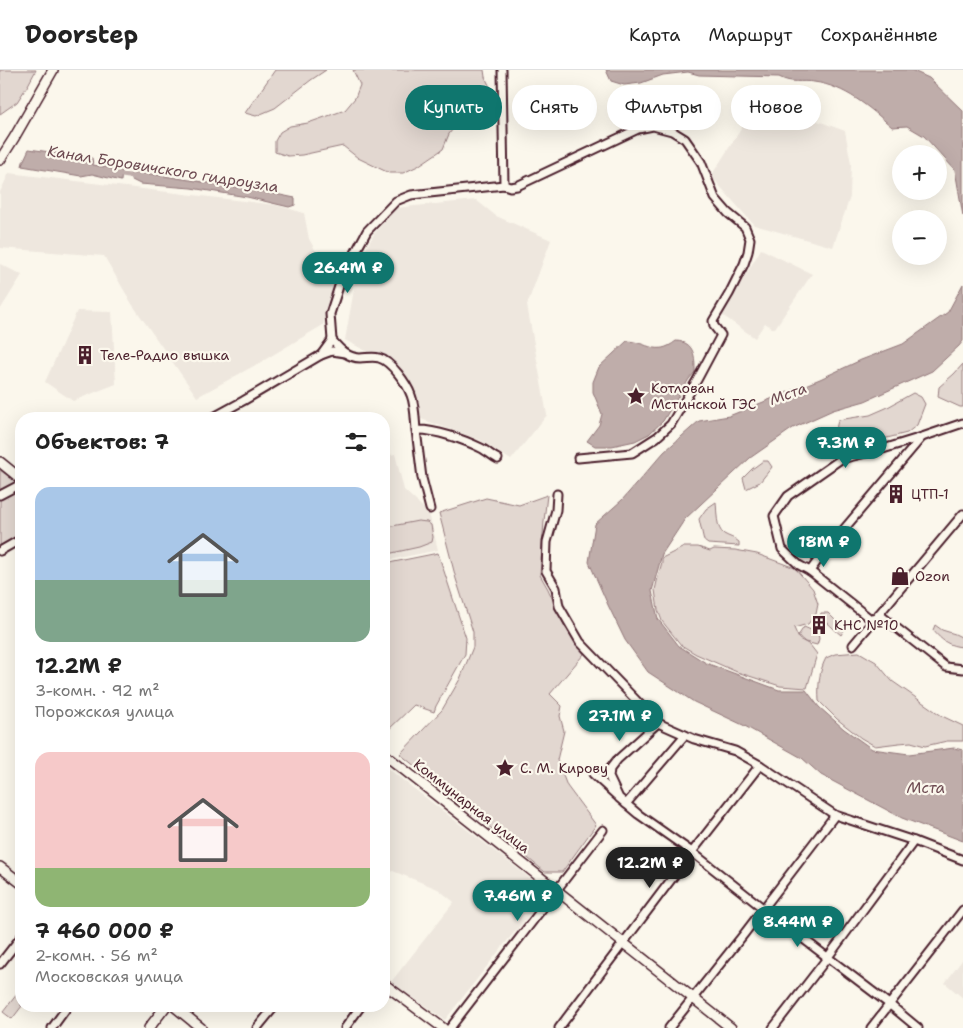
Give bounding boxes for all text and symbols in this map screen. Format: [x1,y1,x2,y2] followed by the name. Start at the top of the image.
[25,19,138,51] text: Doorstep
[629,23,680,47] text: Карта
[708,23,792,47] text: Маршрут
[820,23,938,47] text: Сохранённые
[405,85,502,130] chip: Купить
[512,85,597,130] chip: Снять
[607,85,721,130] chip: Фильтры
[731,85,821,130] chip: Новое
[46,141,280,197] water label: Канал Боровичского гидроузла
[892,145,947,265] map controls
[892,145,947,200] button: +
[892,210,947,265] button: −
[302,252,394,294] pin: 26.4M ₽
[313,257,383,278] text: 26.4M ₽
[74,344,96,366] building icon: Теле-Радио вышка
[100,346,229,364] place label: Теле-Радио вышка
[767,378,809,410] water label: Мста
[651,379,756,413] place label: Котлован Мстинской ГЭС
[625,385,647,407] place icon: Котлован Мстинской ГЭС
[805,426,887,469] pin: 7.3M ₽
[35,428,169,456] text: Объектов: 7
[342,428,370,456] icon: filters
[817,432,875,453] text: 7.3M ₽
[885,483,907,505] building icon: ЦТП-1
[911,485,949,503] place label: ЦТП-1
[158,520,248,610] icon: home
[789,526,859,568] pin: 18M ₽
[798,531,850,552] text: 18M ₽
[889,565,911,587] shop icon: Ozon
[915,567,950,585] place label: Ozon
[808,614,830,636] building icon: КНС №10
[834,616,898,634] place label: КНС №10
[35,652,122,680] text: 12.2M ₽
[35,680,160,701] text: 3-комн. · 92 m²
[574,700,666,742] pin: 27.1M ₽
[35,701,174,722] text: Порожская улица
[588,705,652,726] text: 27.1M ₽
[410,755,534,857] street label: Коммунарная улица
[494,757,516,779] place icon: С. М. Кирову
[520,759,608,777] place label: С. М. Кирову
[907,778,945,798] water label: Мста
[158,785,248,875] icon: home
[604,846,696,889] pin: 12.2M ₽
[617,852,683,873] text: 12.2M ₽
[472,880,564,922] pin: 7.46M ₽
[484,885,552,906] text: 7.46M ₽
[752,906,844,948] pin: 8.44M ₽
[763,911,833,932] text: 8.44M ₽
[35,917,174,945] text: 7 460 000 ₽
[35,945,158,966] text: 2-комн. · 56 m²
[35,966,183,987] text: Московская улица

